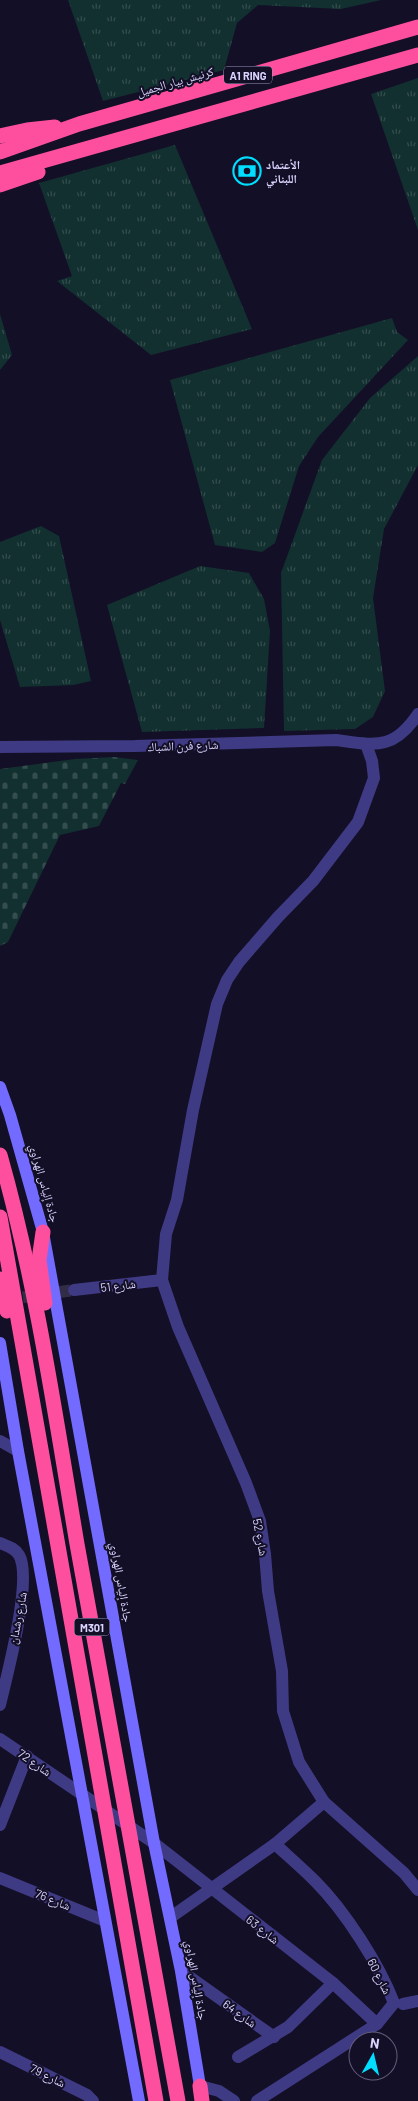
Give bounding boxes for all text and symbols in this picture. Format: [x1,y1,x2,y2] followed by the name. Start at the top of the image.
[135,63,216,100] street label: كرنيش بيار الجميل
[224,66,272,84] road number: A1 RING
[232,156,262,186] bank icon: الأعتماد اللبناني
[266,157,300,189] place label: الأعتماد اللبناني
[147,737,219,755] street label: شارع فرن الشباك
[23,1142,63,1225] street label: جادة إلياس الهراوي
[100,1276,137,1296] street label: شارع 51
[249,1517,271,1557] street label: شارع 52
[104,1541,136,1624] street label: جادة إلياس الهراوي
[5,1590,31,1646] street label: شارع رشدان
[74,1618,110,1635] road number: M301
[15,1746,54,1780] street label: شارع 72
[32,1886,73,1914] street label: شارع 76
[243,1912,282,1948] street label: شارع 63
[179,1939,211,2022] street label: جادة إلياس الهراوي
[363,1956,395,1997] street label: شارع 60
[219,1996,260,2032] street label: شارع 64
[348,2031,398,2081] north arrow
[369,2034,381,2052] text: N
[27,2061,68,2091] street label: شارع 79

